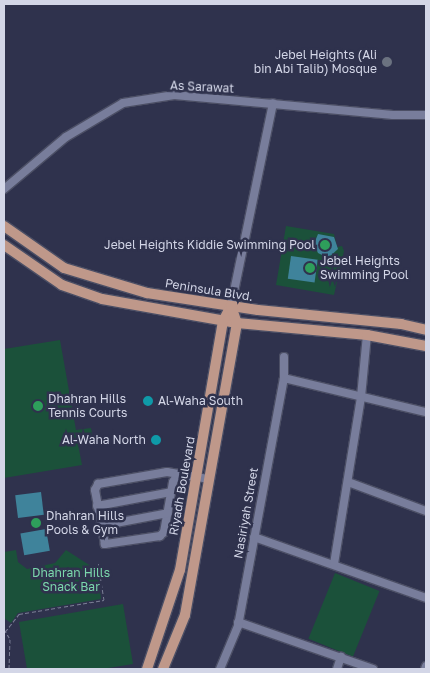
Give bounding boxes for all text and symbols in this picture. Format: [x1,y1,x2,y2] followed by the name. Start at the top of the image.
[254,48,377,76] place label: Jebel Heights (Ali bin Abi Talib) Mosque
[381,56,393,68] marker: Jebel Heights (Ali bin Abi Talib) Mosque
[170,78,234,96] street label: As Sarawat
[104,238,315,252] place label: Jebel Heights Kiddie Swimming Pool
[319,239,331,251] marker: Jebel Heights Kiddie Swimming Pool
[320,254,409,282] place label: Jebel Heights Swimming Pool
[304,262,316,274] marker: Jebel Heights Swimming Pool
[164,276,254,304] street label: Peninsula Blvd.
[48,392,127,420] place label: Dhahran Hills Tennis Courts
[158,394,243,408] place label: Al-Waha South
[142,395,154,407] marker: Al-Waha South
[32,400,44,412] marker: Dhahran Hills Tennis Courts
[62,433,146,447] place label: Al-Waha North
[150,434,162,446] marker: Al-Waha North
[166,435,198,537] street label: Riyadh Boulevard
[231,466,261,560] street label: Nasiriyah Street
[46,509,124,537] place label: Dhahran Hills Pools & Gym
[30,517,42,529] marker: Dhahran Hills Pools & Gym
[32,566,110,594] park label: Dhahran Hills Snack Bar

